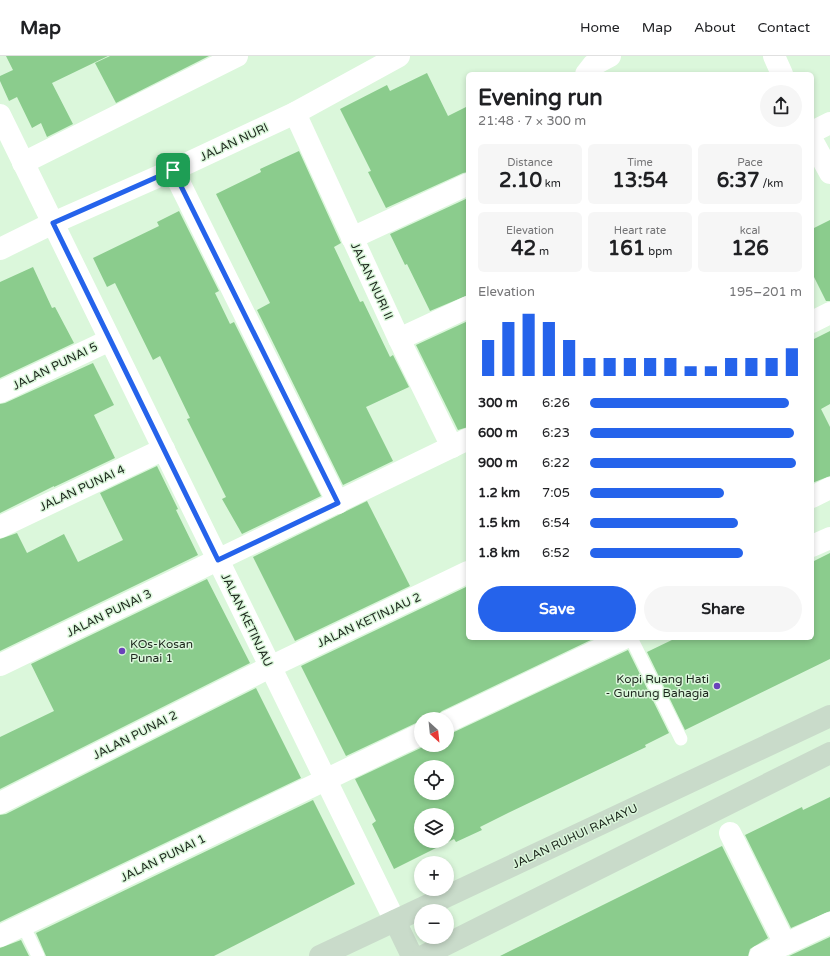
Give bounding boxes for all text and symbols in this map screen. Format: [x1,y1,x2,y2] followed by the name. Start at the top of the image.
[20,17,61,39] text: Map
[580,19,620,36] text: Home
[642,19,672,36] text: Map
[694,19,736,36] text: About
[758,19,810,36] text: Contact
[478,85,603,111] text: Evening run
[760,85,802,127] button: share
[478,113,586,129] text: 21:48 · 7 × 300 m
[198,120,270,164] street label: JALAN NURI
[156,153,190,187] pin
[507,156,553,169] text: Distance
[627,156,653,169] text: Time
[737,156,763,169] text: Pace
[162,159,184,181] icon: arrive
[499,169,542,193] text: 2.10
[612,169,668,193] text: 13:54
[717,169,760,193] text: 6:37
[542,177,561,190] text: km
[760,177,783,190] text: /km
[506,224,554,237] text: Elevation
[614,224,666,237] text: Heart rate
[740,224,760,237] text: kcal
[511,237,536,261] text: 42
[608,237,645,261] text: 161
[731,237,769,261] text: 126
[348,240,396,322] street label: JALAN NURI II
[536,245,549,258] text: m
[645,245,672,258] text: bpm
[478,284,535,300] text: Elevation
[729,284,802,300] text: 195–201 m
[10,339,100,393] street label: JALAN PUNAI 5
[478,395,518,411] text: 300 m
[542,395,570,411] text: 6:26
[478,425,518,441] text: 600 m
[542,425,570,441] text: 6:23
[478,455,518,471] text: 900 m
[542,455,570,471] text: 6:22
[37,462,127,514] street label: JALAN PUNAI 4
[478,485,520,501] text: 1.2 km
[542,485,570,501] text: 7:05
[478,515,520,531] text: 1.5 km
[542,515,570,531] text: 6:54
[478,545,520,561] text: 1.8 km
[542,545,570,561] text: 6:52
[218,571,276,669] street label: JALAN KETINJAU
[64,586,154,640] street label: JALAN PUNAI 3
[478,586,636,632] button: Save
[644,586,802,632] button: Share
[315,590,423,650] street label: JALAN KETINJAU 2
[130,637,193,665] place label: KOs-Kosan Punai 1
[117,646,127,656] marker: KOs-Kosan Punai 1
[606,672,709,700] place label: Kopi Ruang Hati - Gunung Bahagia
[712,681,722,691] marker: Kopi Ruang Hati - Gunung Bahagia
[91,708,179,762] street label: JALAN PUNAI 2
[414,712,454,752] north arrow
[414,712,454,944] map controls
[414,760,454,800] button: locate
[510,801,640,871] street label: JALAN RUHUI RAHAYU
[414,808,454,848] button: layers
[118,831,208,885] street label: JALAN PUNAI 1
[414,856,454,896] button: +
[414,904,454,944] button: −

